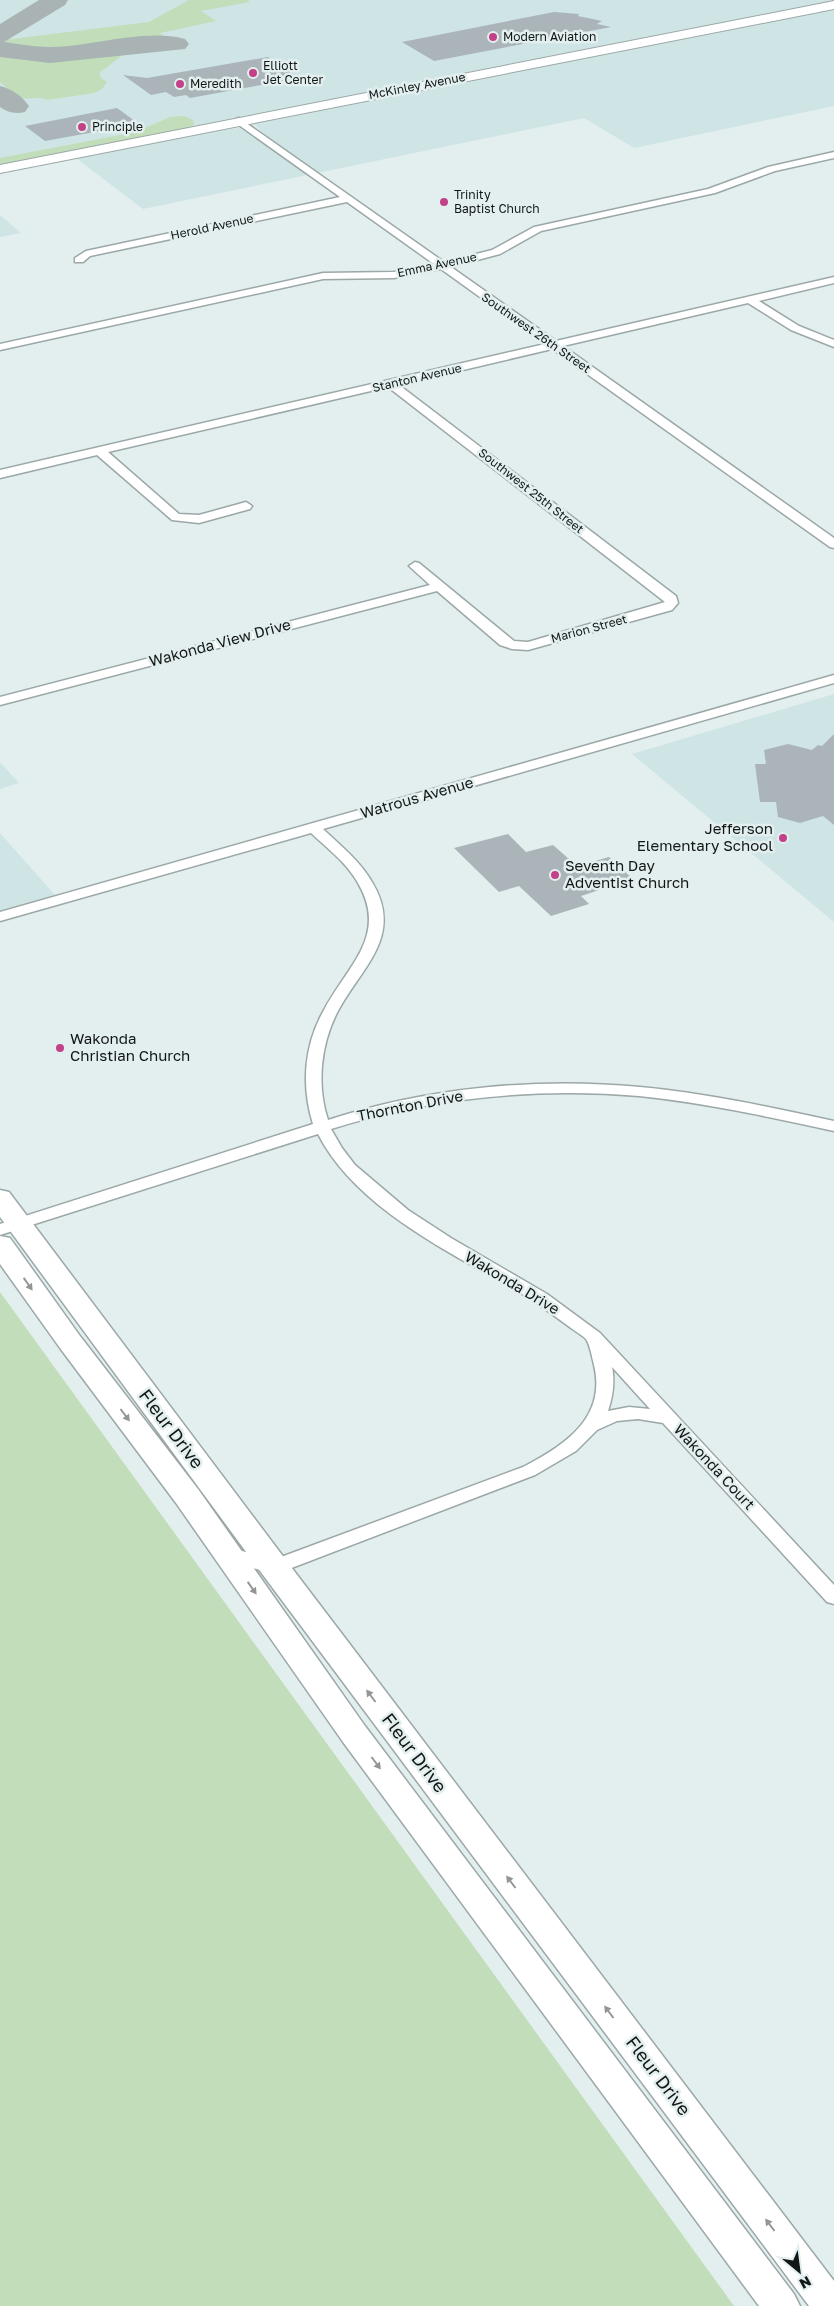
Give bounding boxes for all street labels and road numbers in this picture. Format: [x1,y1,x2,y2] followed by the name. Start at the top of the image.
[367,69,467,102] street label: McKinley Avenue
[169,210,255,243] street label: Herold Avenue
[396,249,478,280] street label: Emma Avenue
[479,289,594,376] street label: Southwest 26th Street
[371,360,463,395] street label: Stanton Avenue
[476,445,587,537] street label: Southwest 25th Street
[549,611,629,646] street label: Marion Street
[147,614,293,670] street label: Wakonda View Drive
[358,772,476,822] street label: Watrous Avenue
[355,1086,465,1124] street label: Thornton Drive
[462,1247,563,1318] street label: Wakonda Drive
[135,1384,209,1472] street label: Fleur Drive
[670,1420,759,1513] street label: Wakonda Court
[378,1708,452,1796] street label: Fleur Drive
[622,2031,696,2119] street label: Fleur Drive

